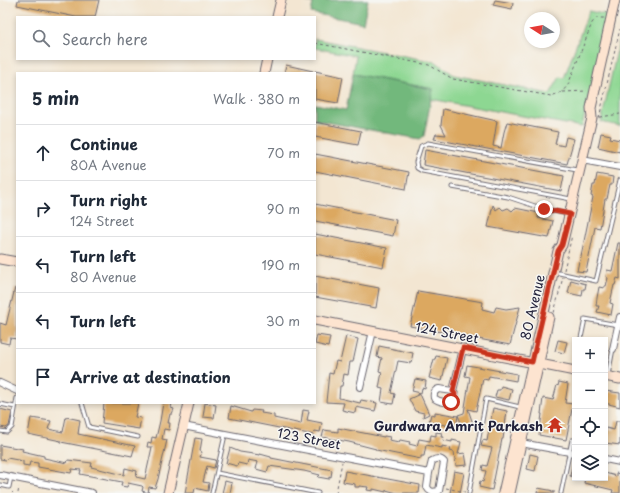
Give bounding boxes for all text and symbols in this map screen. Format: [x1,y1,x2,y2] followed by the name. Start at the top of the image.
[524,12,560,48] north arrow
[16,16,316,60] search box
[30,27,52,49] icon: search
[62,27,148,50] text: Search here
[32,85,79,111] text: 5 min
[213,89,300,108] text: Walk · 380 m
[70,132,138,155] text: Continue
[32,142,54,164] icon: ahead
[267,143,300,162] text: 70 m
[70,155,147,174] text: 80A Avenue
[70,188,147,211] text: Turn right
[32,198,54,220] icon: right
[267,199,300,218] text: 90 m
[535,200,553,218] route end
[70,211,134,230] text: 124 Street
[70,244,136,267] text: Turn left
[32,254,54,276] icon: left
[261,255,300,274] text: 190 m
[70,267,137,286] text: 80 Avenue
[515,272,549,342] street label: 80 Avenue
[70,309,136,332] text: Turn left
[32,310,54,332] icon: left
[266,311,300,330] text: 30 m
[414,317,480,347] street label: 124 Street
[572,337,608,481] map controls
[572,337,608,373] button: +
[70,365,231,388] text: Arrive at destination
[32,366,54,388] icon: arrive
[572,373,608,409] button: −
[442,393,460,411] route start
[572,409,608,445] button: locate
[374,416,543,435] place label: Gurdwara Amrit Parkash
[546,416,564,434] temple icon: Gurdwara Amrit Parkash
[276,423,342,453] street label: 123 Street
[572,445,608,481] button: layers

